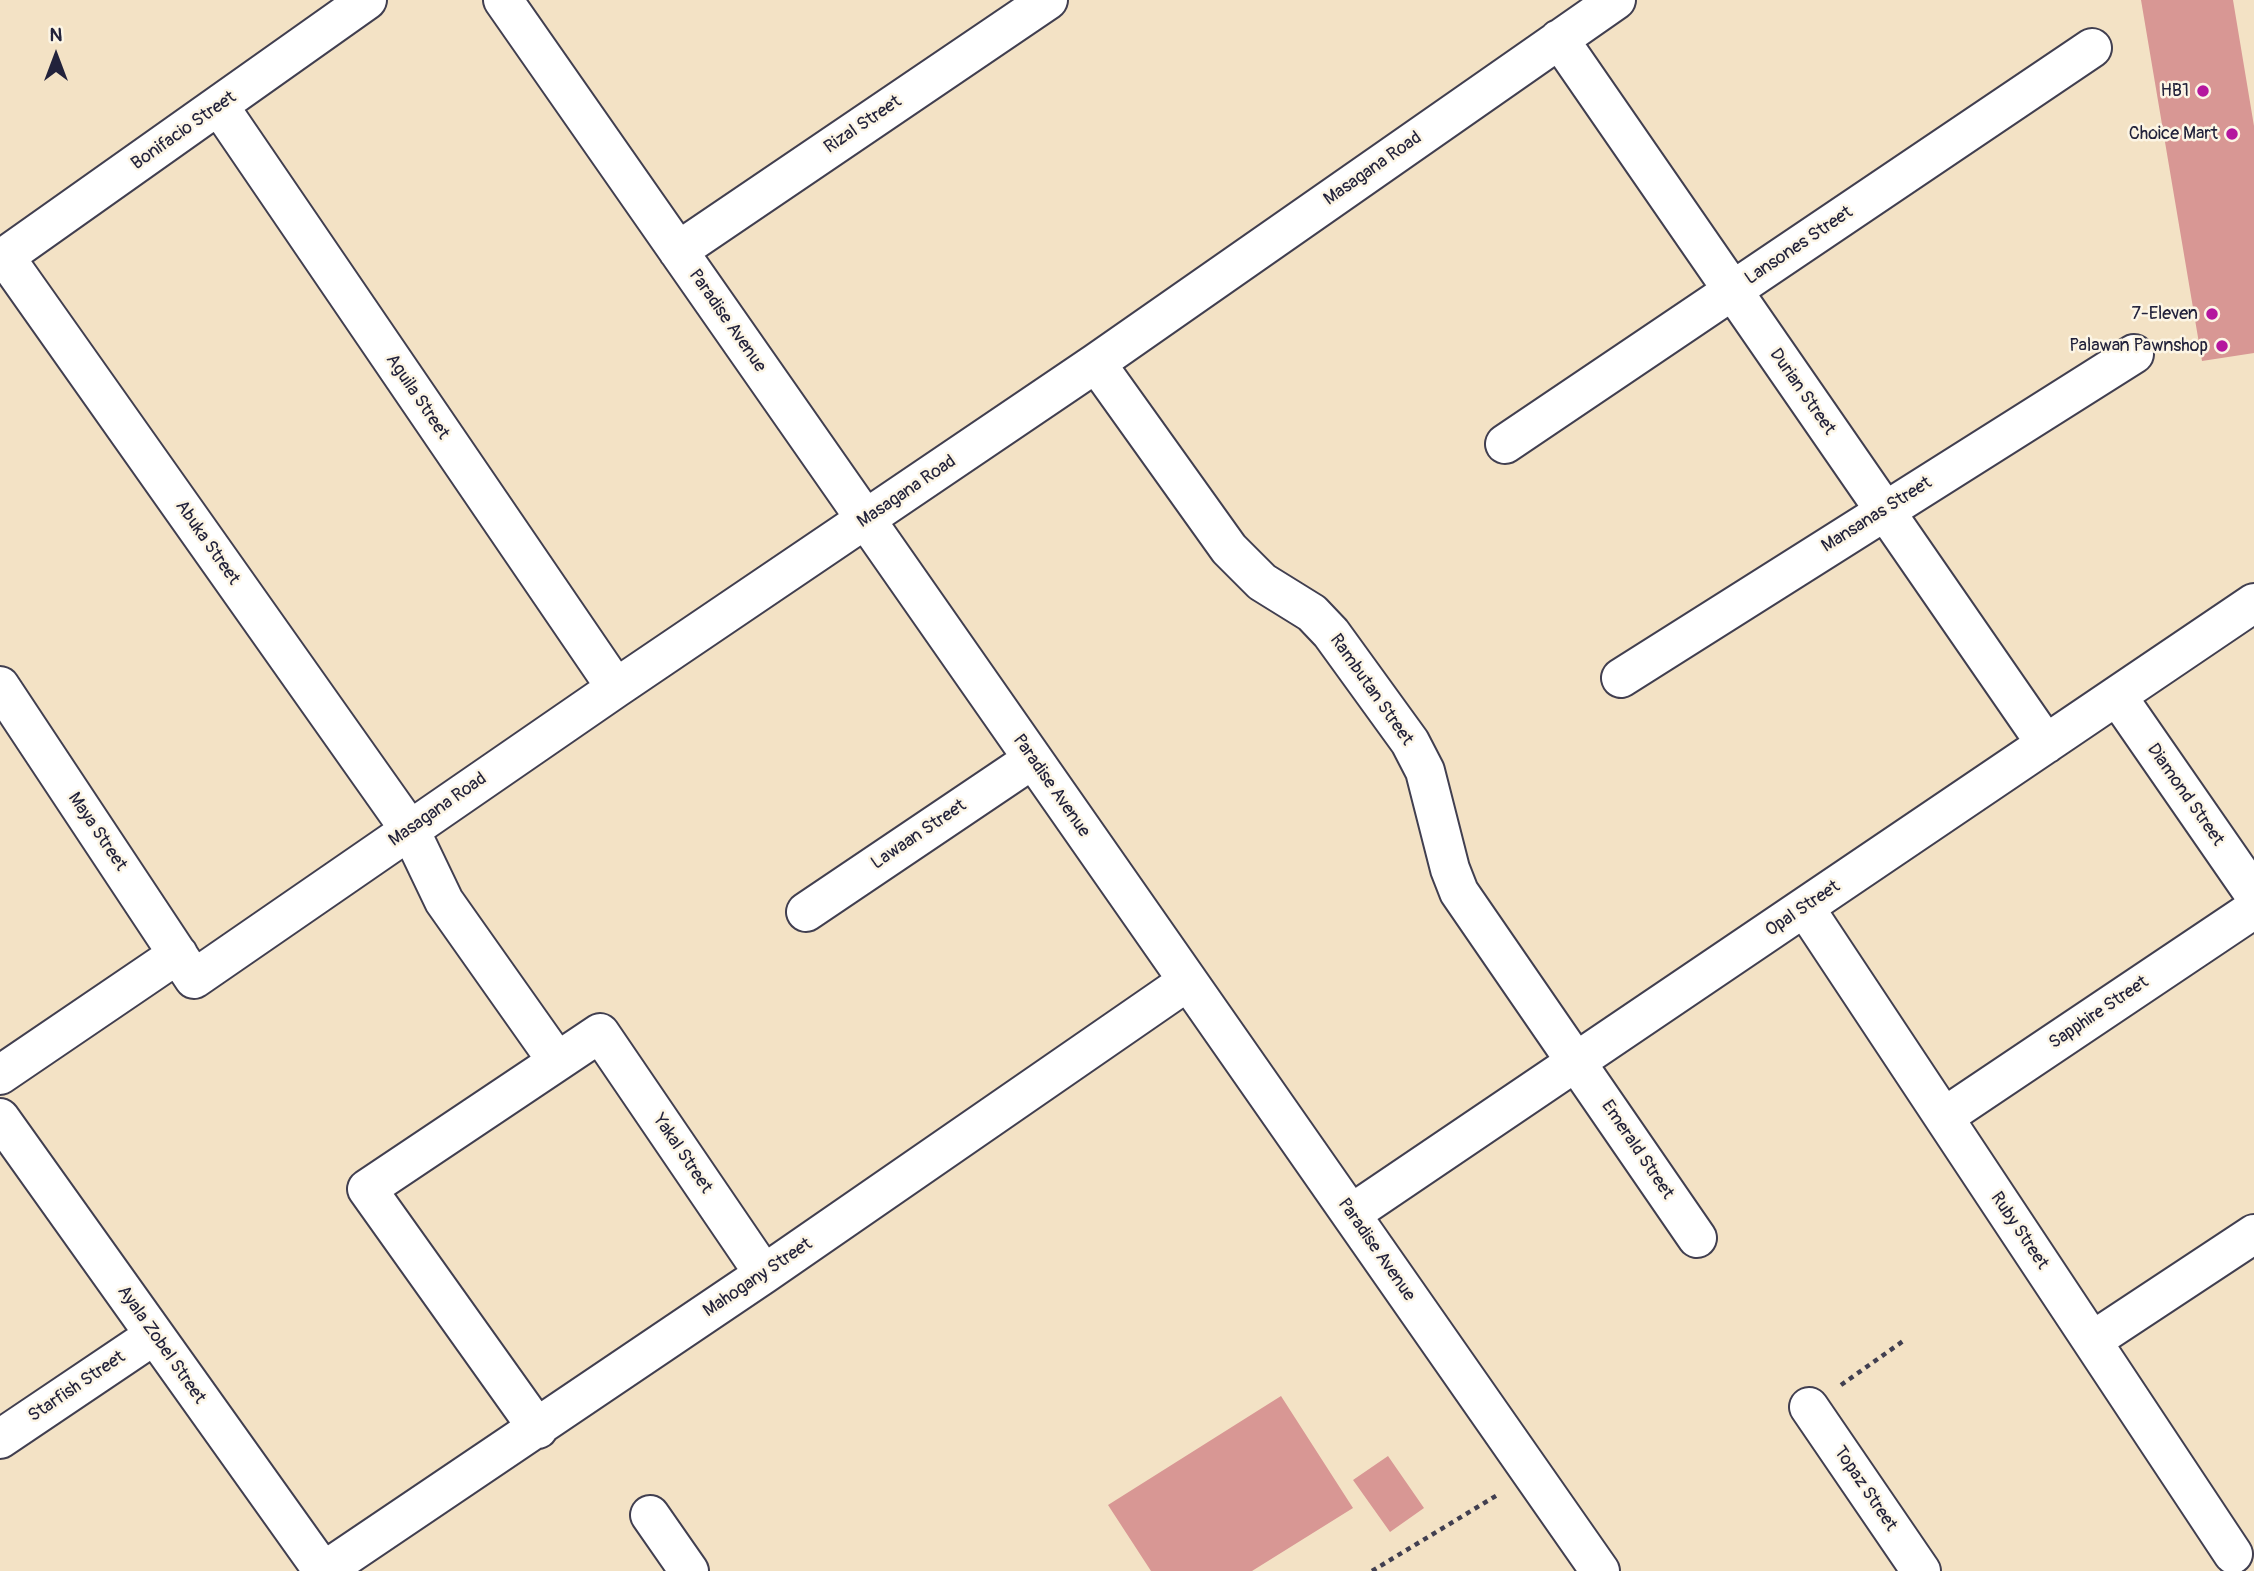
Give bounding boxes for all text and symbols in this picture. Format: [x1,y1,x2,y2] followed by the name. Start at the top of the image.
[21,21,91,91] north arrow
[50,23,62,47] text: N
[2160,80,2189,102] place label: HB1
[2195,83,2211,99] marker: HB1
[128,87,240,175] street label: Bonifacio Street
[820,91,906,159] street label: Rizal Street
[2129,123,2218,145] place label: Choice Mart
[2224,126,2240,142] marker: Choice Mart
[1320,127,1426,211] street label: Masagana Road
[1741,202,1857,290] street label: Lansones Street
[684,265,770,377] street label: Paradise Avenue
[2131,303,2198,325] place label: 7-Eleven
[2204,306,2220,322] marker: 7-Eleven
[2069,335,2208,357] place label: Palawan Pawnshop
[2214,338,2230,354] marker: Palawan Pawnshop
[1764,345,1840,439] street label: Durian Street
[381,350,453,444] street label: Aguila Street
[854,451,960,533] street label: Masagana Road
[1818,473,1936,557] street label: Mansanas Street
[170,497,244,589] street label: Abuka Street
[1325,630,1417,750] street label: Rambutan Street
[1008,730,1094,842] street label: Paradise Avenue
[2142,740,2228,850] street label: Diamond Street
[385,768,491,852] street label: Masagana Road
[63,789,131,875] street label: Maya Street
[867,795,971,875] street label: Lawaan Street
[1762,876,1844,942] street label: Opal Street
[2045,972,2153,1054] street label: Sapphire Street
[1596,1096,1678,1204] street label: Emerald Street
[648,1110,716,1198] street label: Yakal Street
[1985,1188,2053,1274] street label: Ruby Street
[1333,1194,1419,1306] street label: Paradise Avenue
[700,1234,816,1322] street label: Mahogany Street
[112,1282,210,1408] street label: Ayala Zobel Street
[24,1347,130,1427] street label: Starfish Street
[1829,1442,1901,1536] street label: Topaz Street

